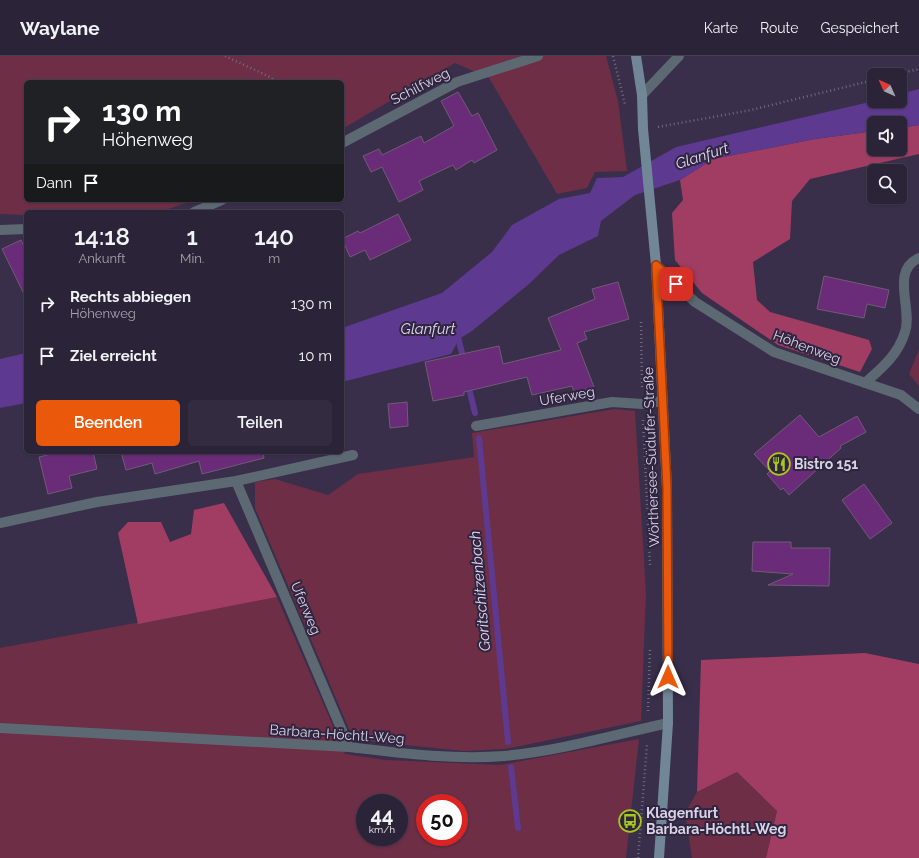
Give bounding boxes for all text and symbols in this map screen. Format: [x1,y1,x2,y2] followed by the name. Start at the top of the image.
[20,17,100,39] text: Waylane
[704,20,738,36] text: Karte
[760,20,798,36] text: Route
[820,20,899,36] text: Gespeichert
[388,64,452,108] street label: Schilfweg
[867,68,907,108] north arrow
[867,68,907,204] map controls
[102,95,181,128] text: 130 m
[36,96,88,148] icon: right
[867,116,907,156] button: sound
[102,129,193,150] text: Höhenweg
[673,139,731,173] water label: Glanfurt
[867,164,907,204] button: search
[80,172,102,194] icon: arrive
[36,174,72,192] text: Dann
[74,222,130,251] text: 14:18
[187,222,198,251] text: 1
[254,222,294,251] text: 140
[78,251,126,266] text: Ankunft
[180,251,204,266] text: Min.
[268,251,280,266] text: m
[659,267,693,301] pin
[665,273,687,295] icon: arrive
[70,288,191,306] text: Rechts abbiegen
[36,293,58,315] icon: right
[291,295,332,313] text: 130 m
[70,306,136,321] text: Höhenweg
[401,320,456,338] water label: Glanfurt
[771,327,843,367] street label: Höhenweg
[36,345,58,367] icon: arrive
[70,347,157,365] text: Ziel erreicht
[299,347,332,365] text: 10 m
[640,367,662,547] street label: Wörthersee-Südufer-Straße
[538,383,596,409] street label: Uferweg
[36,400,180,446] button: Beenden
[188,400,332,446] button: Teilen
[766,451,792,477] restaurant icon: Bistro 151
[794,456,858,472] place label: Bistro 151
[466,530,494,652] water label: Goritschitzenbach
[288,579,324,637] street label: Uferweg
[647,656,689,698] position arrow
[269,721,405,747] street label: Barbara-Höchtl-Weg
[416,794,468,846] speed limit sign: 50
[371,803,393,827] text: 44
[646,805,786,837] place label: Klagenfurt Barbara-Höchtl-Weg
[617,808,643,834] bus stop icon: Klagenfurt Barbara-Höchtl-Weg
[369,824,395,835] text: km/h

